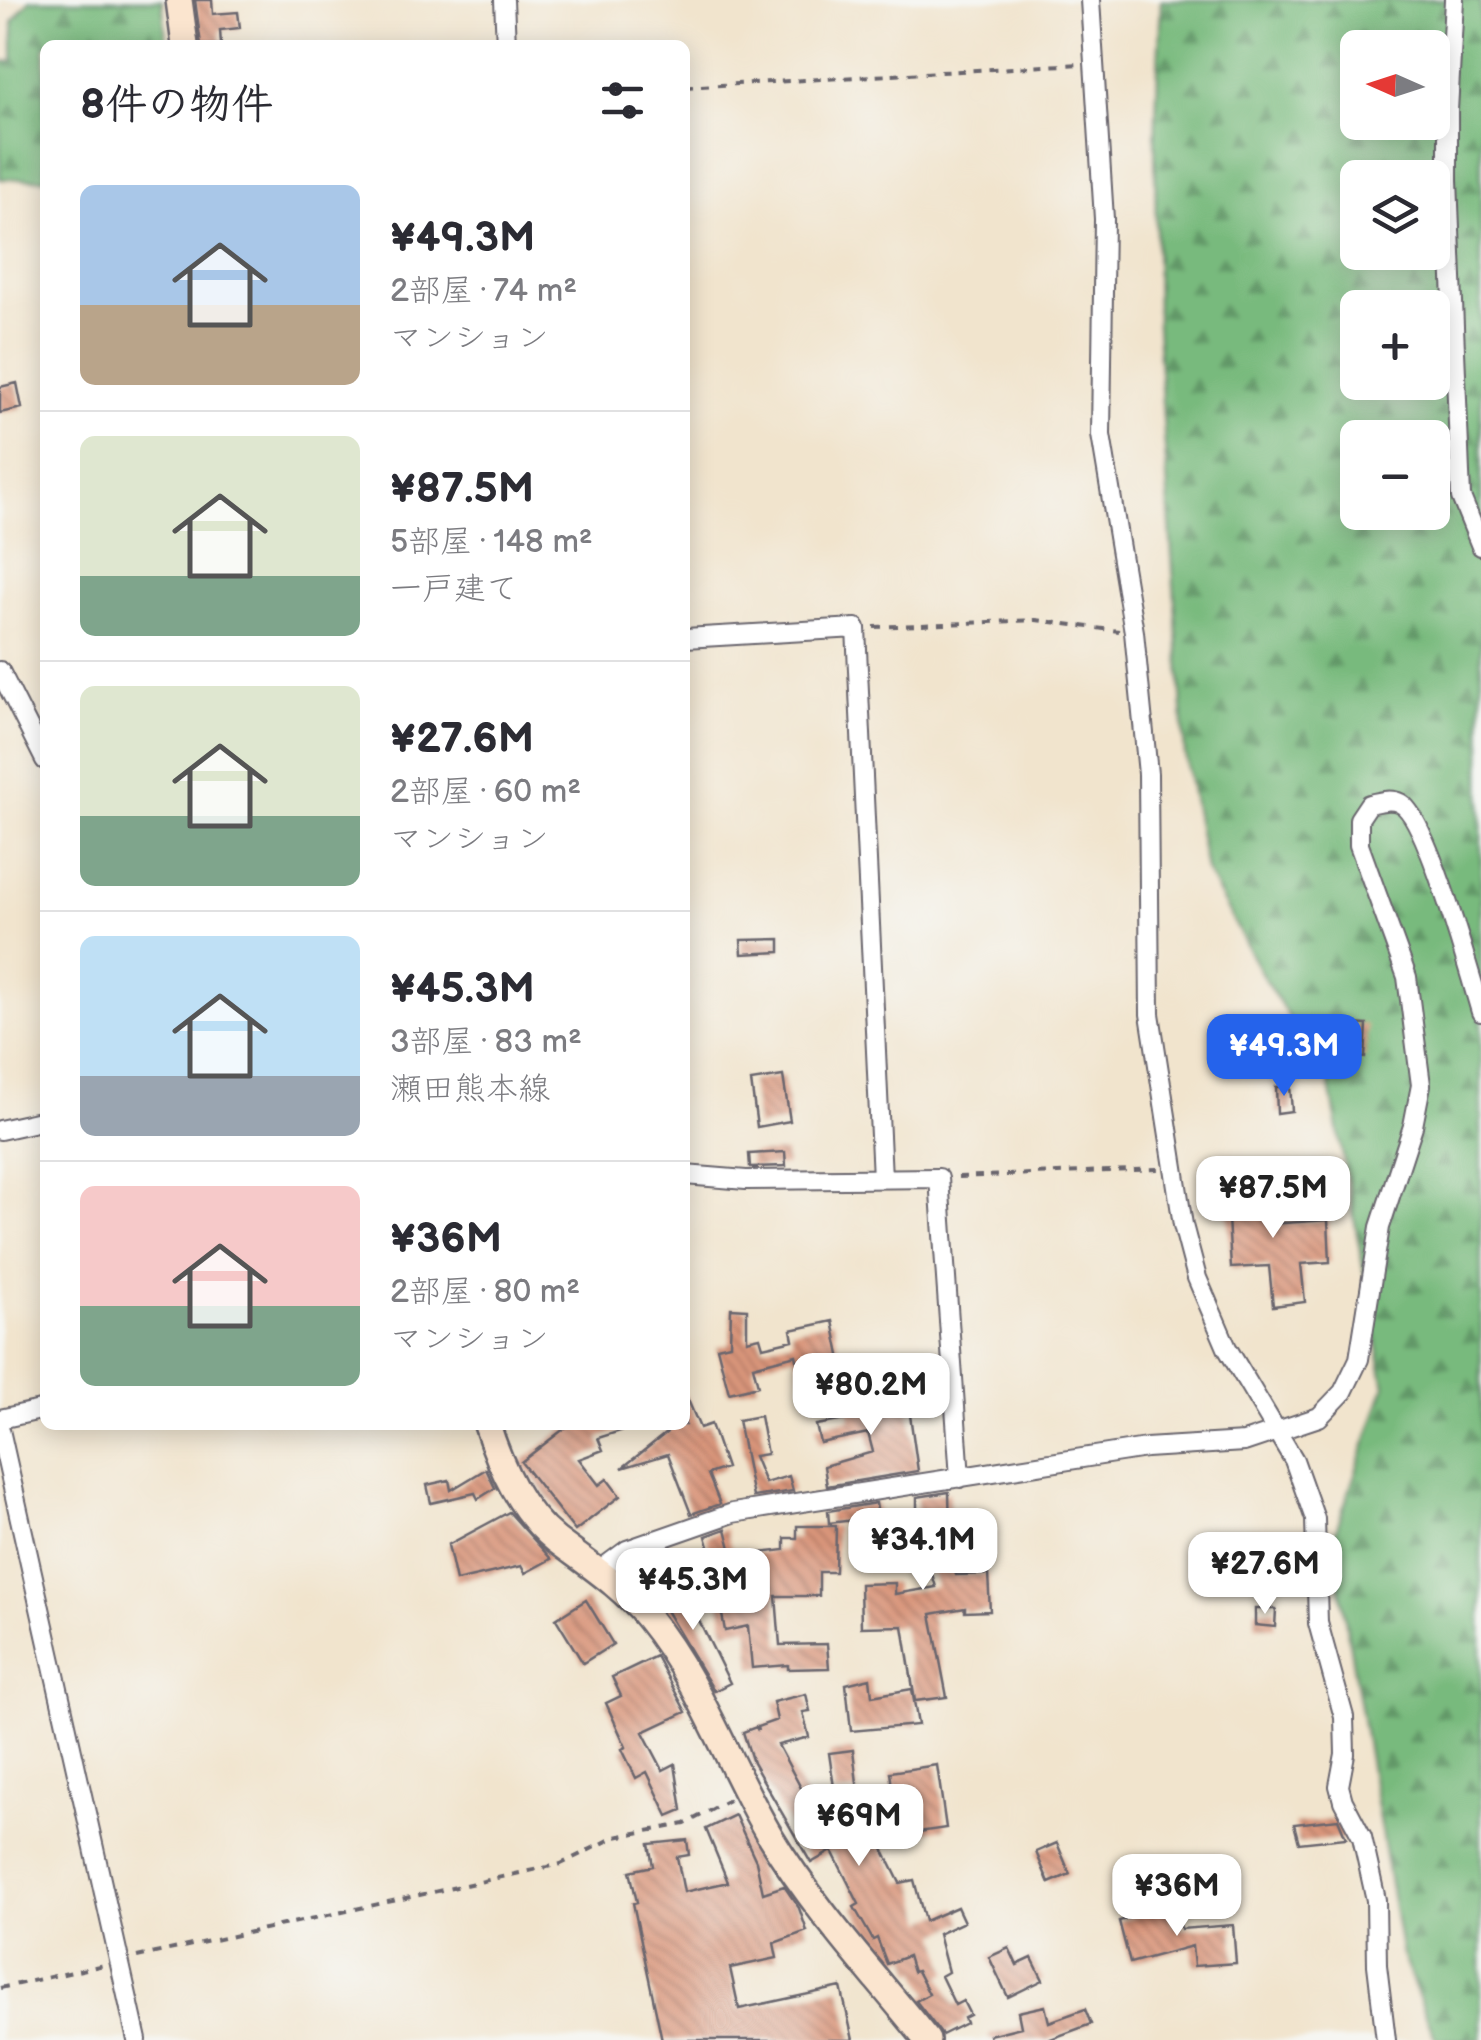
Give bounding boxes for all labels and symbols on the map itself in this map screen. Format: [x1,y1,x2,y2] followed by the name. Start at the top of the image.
[1340,30,1450,140] north arrow
[1203,1014,1365,1099] pin: ¥49.3M
[1192,1156,1354,1241] pin: ¥87.5M
[790,1353,952,1438] pin: ¥80.2M
[842,1508,1004,1593] pin: ¥34.1M
[1184,1532,1346,1617] pin: ¥27.6M
[612,1548,774,1633] pin: ¥45.3M
[800,1784,918,1869] pin: ¥69M
[1118,1854,1236,1939] pin: ¥36M

